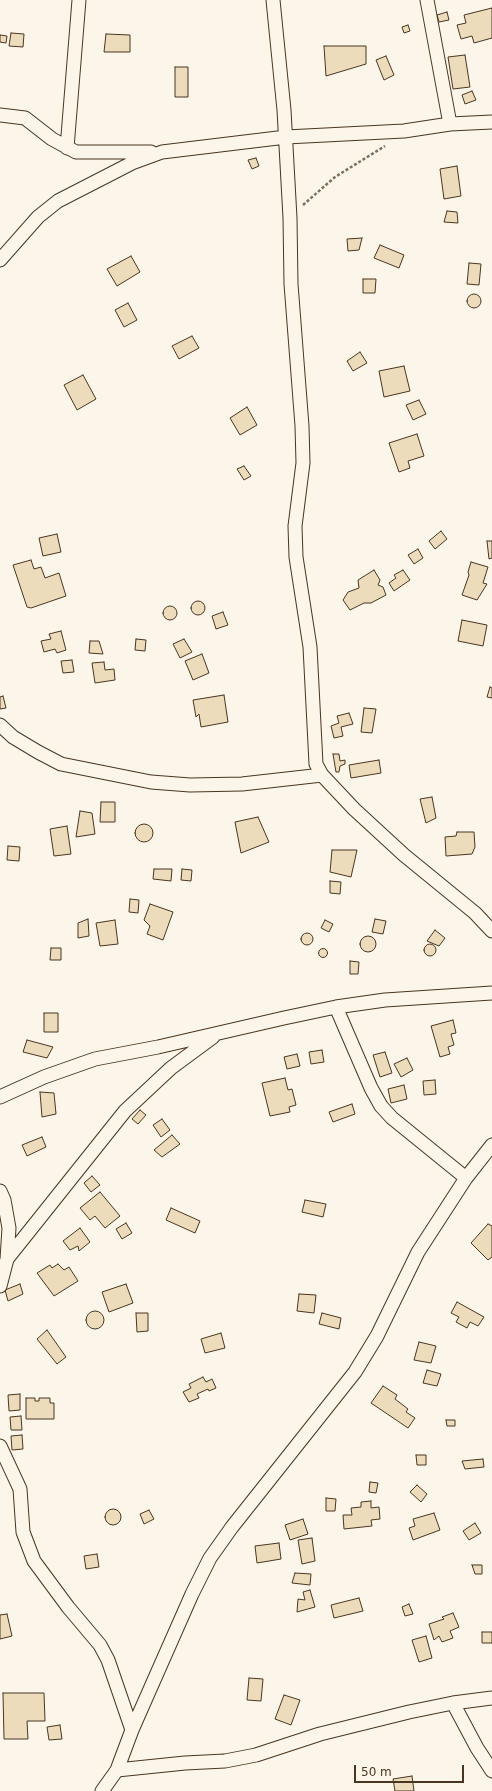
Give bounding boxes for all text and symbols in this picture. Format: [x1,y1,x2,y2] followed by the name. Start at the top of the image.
[356,1757,466,1783] scale bar
[361,1765,392,1779] text: 50 m

